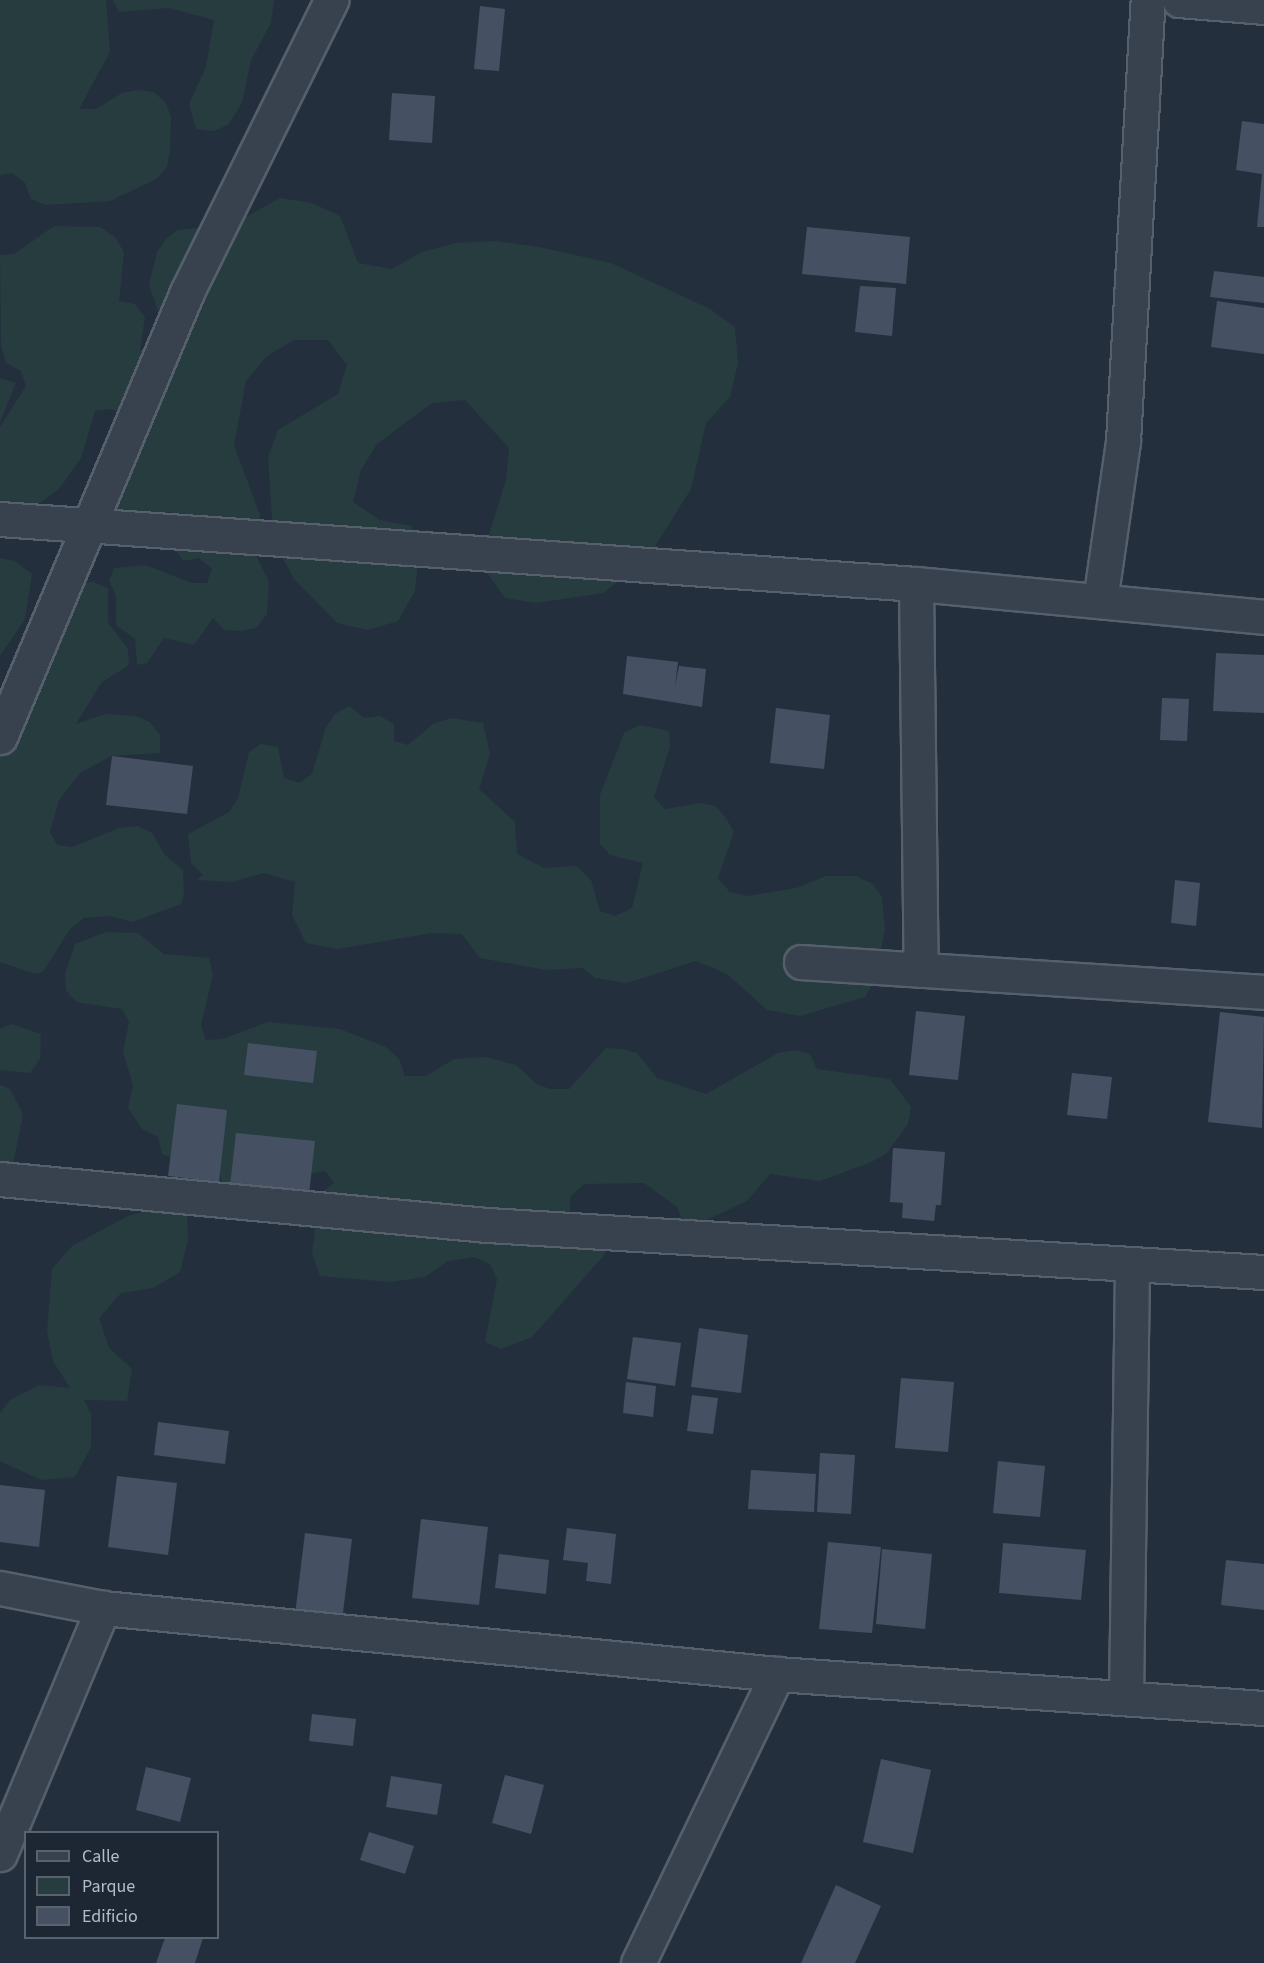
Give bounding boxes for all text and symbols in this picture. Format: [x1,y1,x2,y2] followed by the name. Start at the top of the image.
[24,1831,219,1939] legend
[82,1844,119,1869] text: Calle
[82,1874,135,1899] text: Parque
[82,1904,138,1929] text: Edificio

